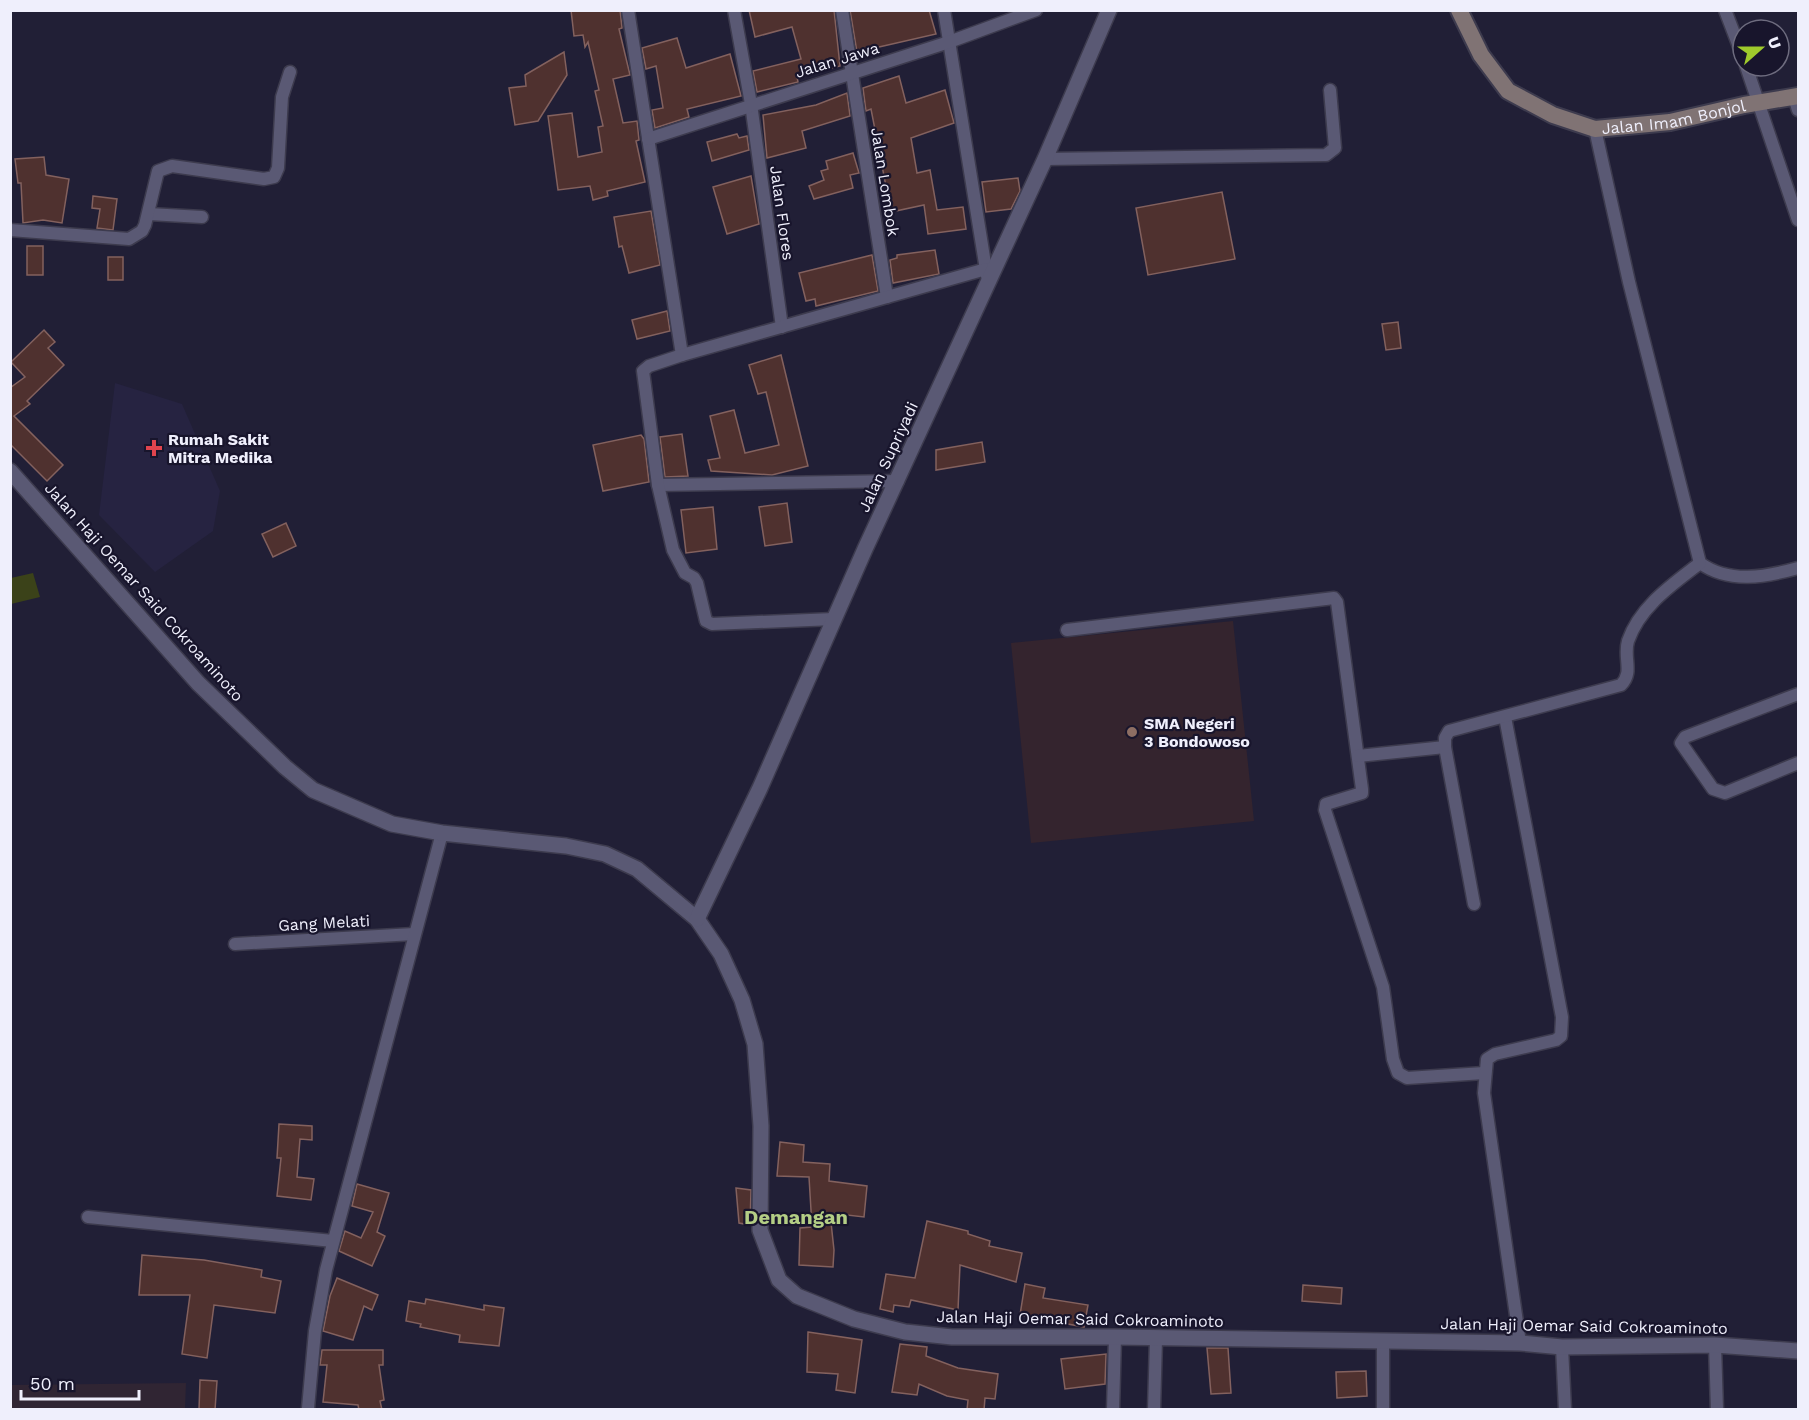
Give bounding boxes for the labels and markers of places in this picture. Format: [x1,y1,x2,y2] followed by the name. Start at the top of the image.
[168,430,273,467] place label: Rumah Sakit Mitra Medika
[145,439,163,457] marker: Rumah Sakit Mitra Medika
[1144,714,1250,751] place label: SMA Negeri 3 Bondowoso
[1125,725,1139,739] marker: SMA Negeri 3 Bondowoso

